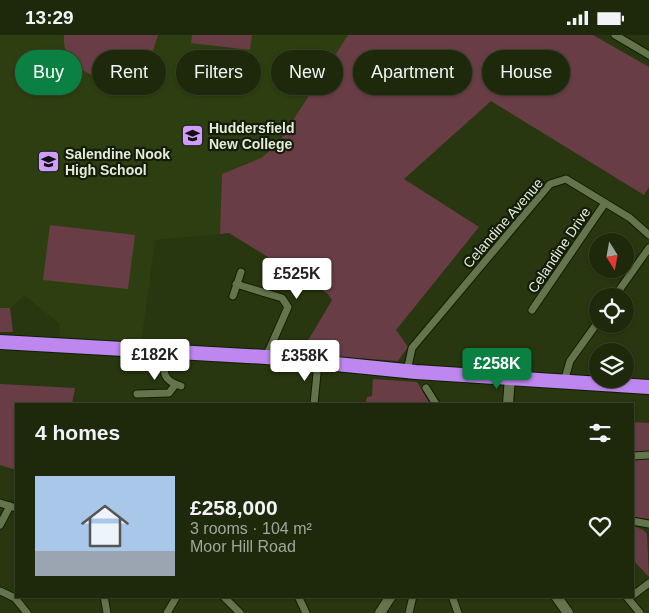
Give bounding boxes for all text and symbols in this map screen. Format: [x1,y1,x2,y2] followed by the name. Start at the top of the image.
[25,7,74,28] text: 13:29
[15,50,82,95] chip: Buy
[92,50,166,95] chip: Rent
[176,50,261,95] chip: Filters
[271,50,343,95] chip: New
[353,50,472,95] chip: Apartment
[482,50,570,95] chip: House
[209,120,295,152] place label: Huddersfield New College
[181,124,205,148] school or university icon: Huddersfield New College
[65,146,170,178] place label: Salendine Nook High School
[37,150,61,174] school or university icon: Salendine Nook High School
[460,175,546,271] street label: Celandine Avenue
[525,204,594,296] street label: Celandine Drive
[589,233,634,277] north arrow
[589,233,634,388] map controls
[262,257,332,300] pin: £525K
[273,265,321,282] text: £525K
[589,288,634,333] button: locate
[120,339,190,381] pin: £182K
[270,339,340,382] pin: £358K
[589,343,634,388] button: layers
[131,346,179,363] text: £182K
[281,347,329,364] text: £358K
[462,347,532,390] pin: £258K
[473,355,521,372] text: £258K
[586,419,614,447] icon: filters
[35,421,120,444] text: 4 homes
[75,496,135,556] icon: home
[190,496,278,519] text: £258,000
[586,512,614,540] icon: heart
[190,520,312,537] text: 3 rooms · 104 m²
[190,538,296,555] text: Moor Hill Road

